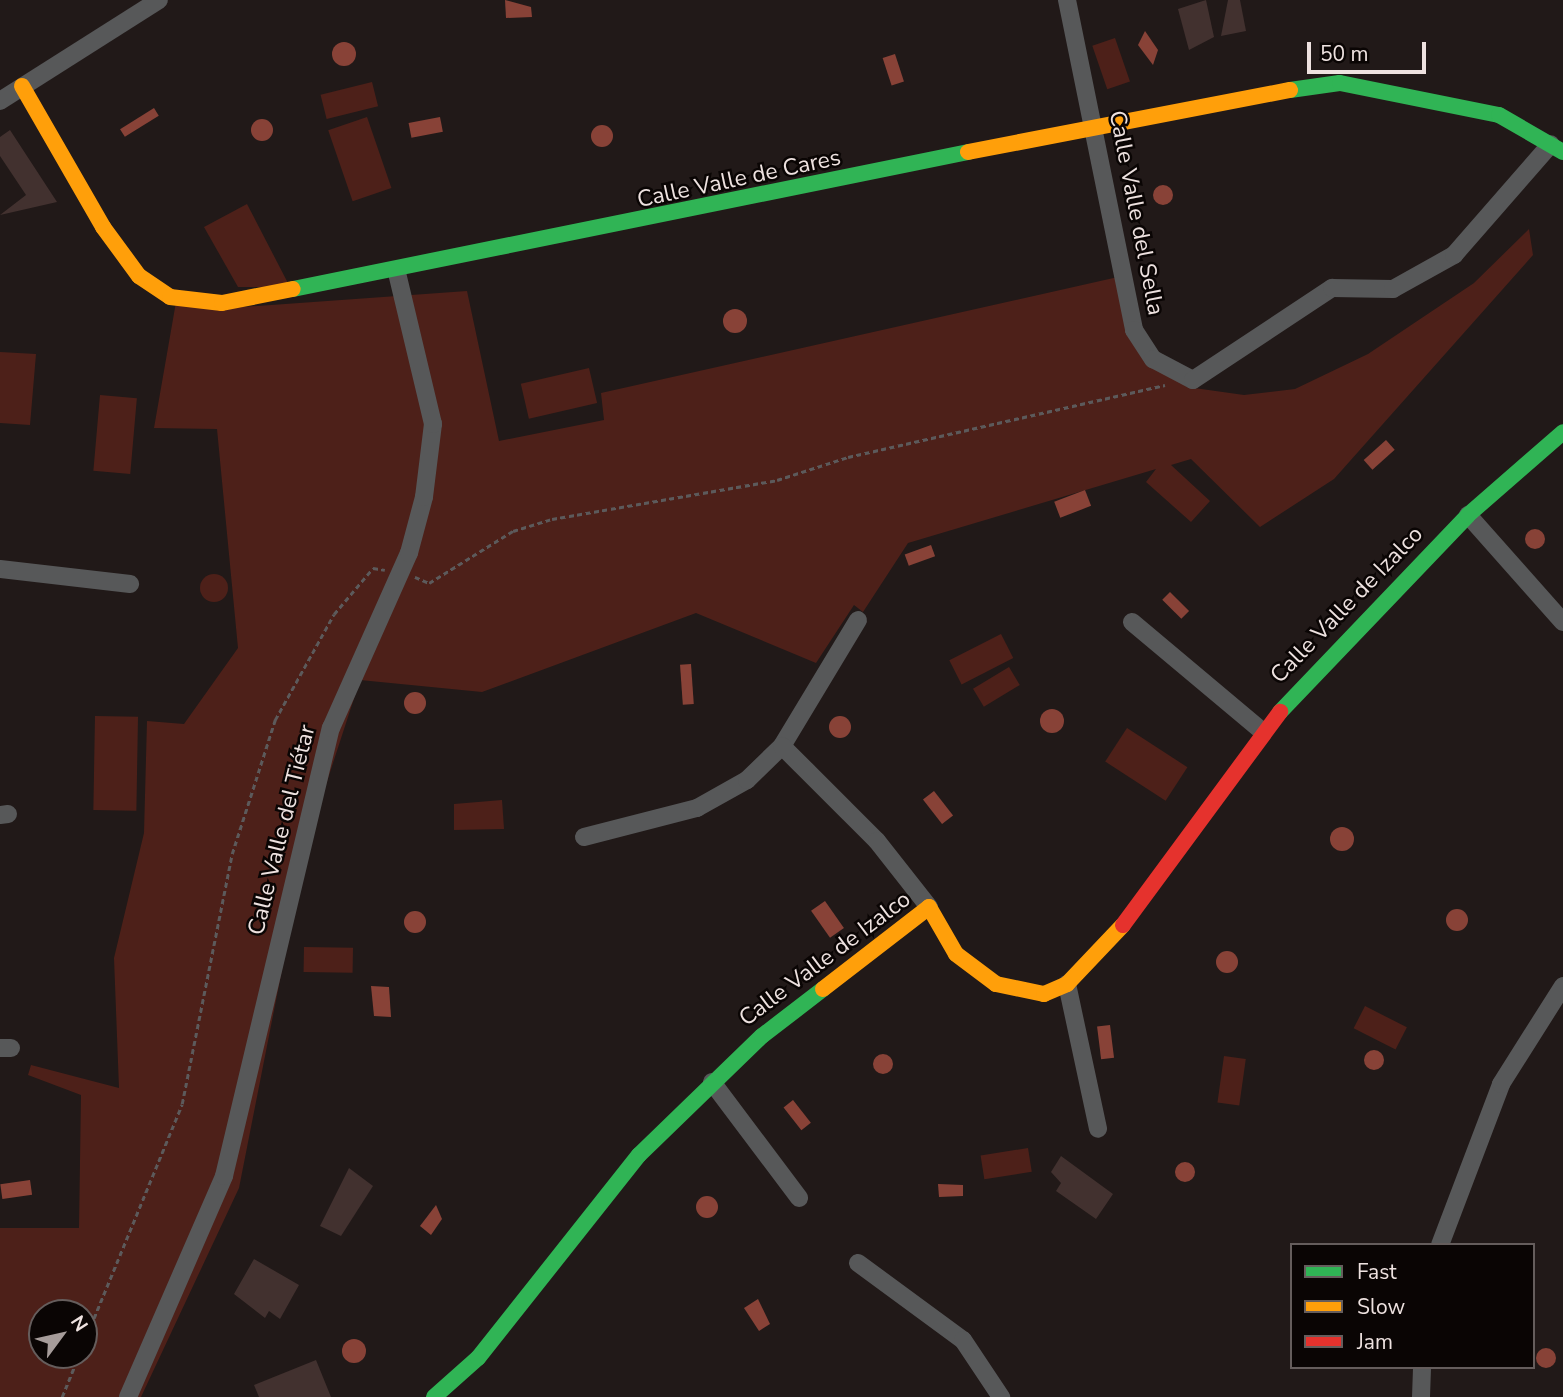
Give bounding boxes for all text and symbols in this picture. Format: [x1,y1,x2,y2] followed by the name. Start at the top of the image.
[1311,28,1430,72] scale bar
[1320,40,1369,68] text: 50 m
[1103,108,1169,318] street label: Calle Valle del Sella
[635,144,843,214] street label: Calle Valle de Cares
[1265,521,1429,689] street label: Calle Valle de Izalco
[243,722,321,938] street label: Calle Valle del Tiétar
[734,886,916,1032] street label: Calle Valle de Izalco
[1290,1243,1535,1369] legend
[1357,1258,1397,1286] text: Fast
[1357,1293,1405,1321] text: Slow
[28,1299,98,1369] north arrow
[64,1311,94,1337] text: N
[1357,1328,1393,1356] text: Jam

